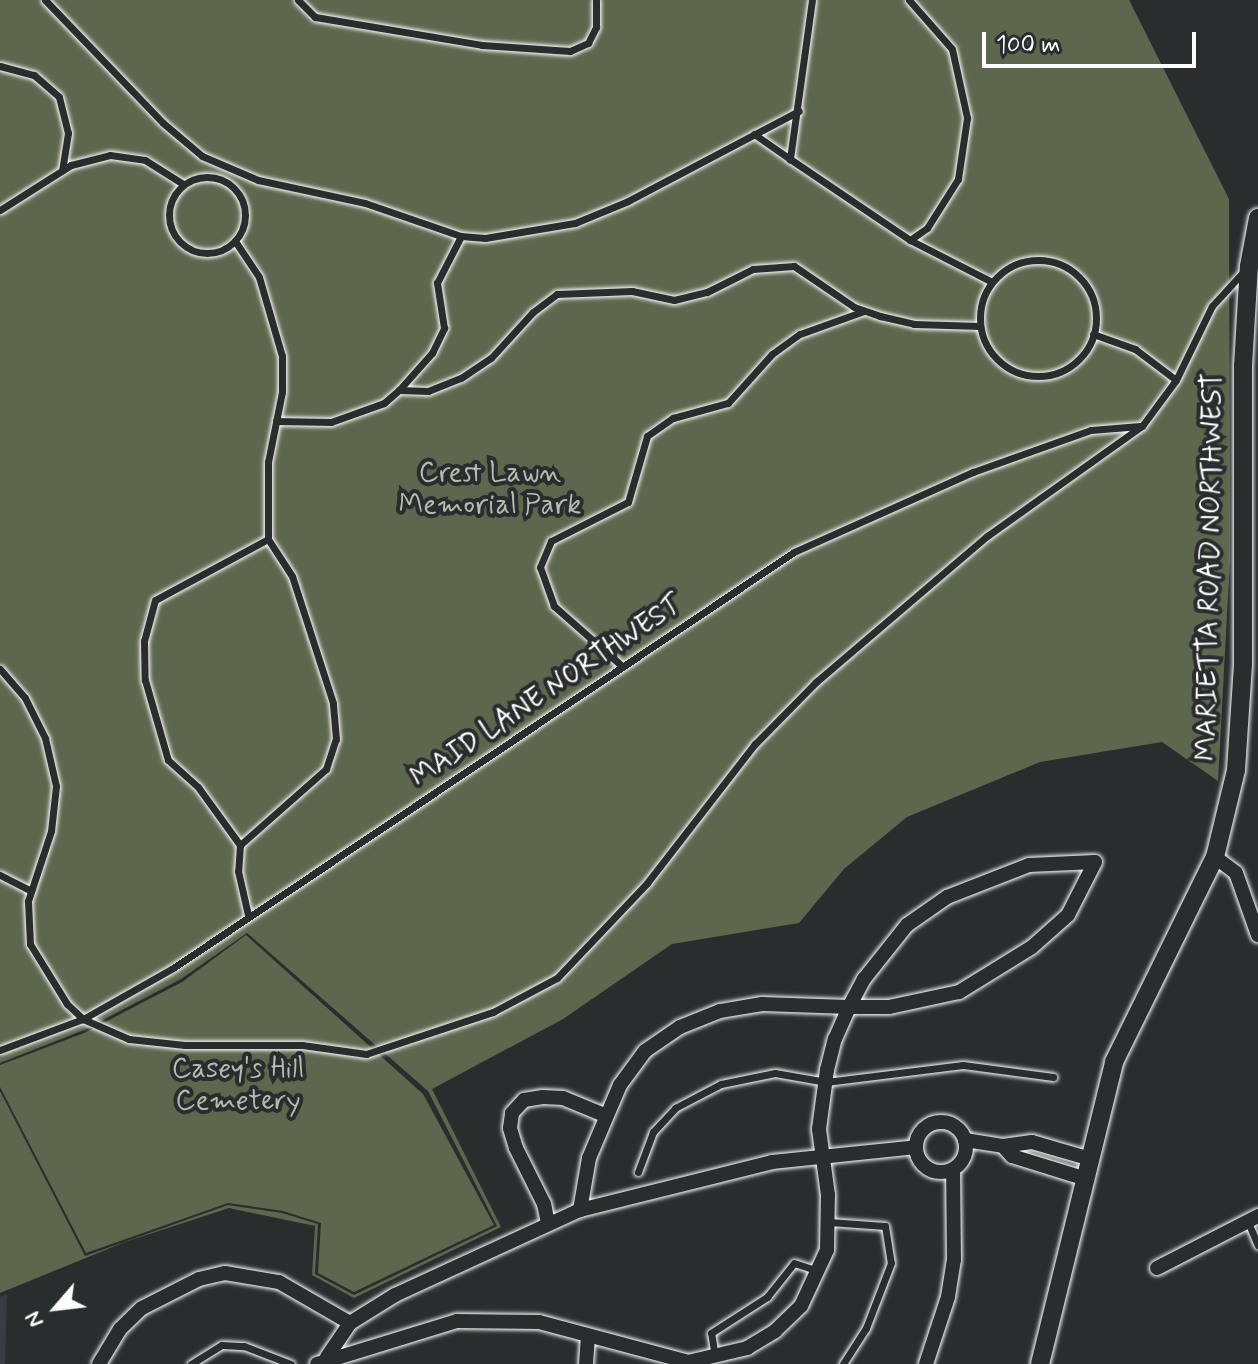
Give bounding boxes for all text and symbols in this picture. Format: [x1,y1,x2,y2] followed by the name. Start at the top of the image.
[986,16,1200,66] scale bar
[996,30,1060,61] text: 100 m
[1191,373,1231,761] street label: MARIETTA ROAD NORTHWEST
[399,457,581,523] park label: Crest Lawn Memorial Park
[403,587,691,797] street label: MAID LANE NORTHWEST
[170,1053,306,1119] park label: Casey's Hill Cemetery
[16,1268,96,1348] north arrow
[19,1306,51,1332] text: N

